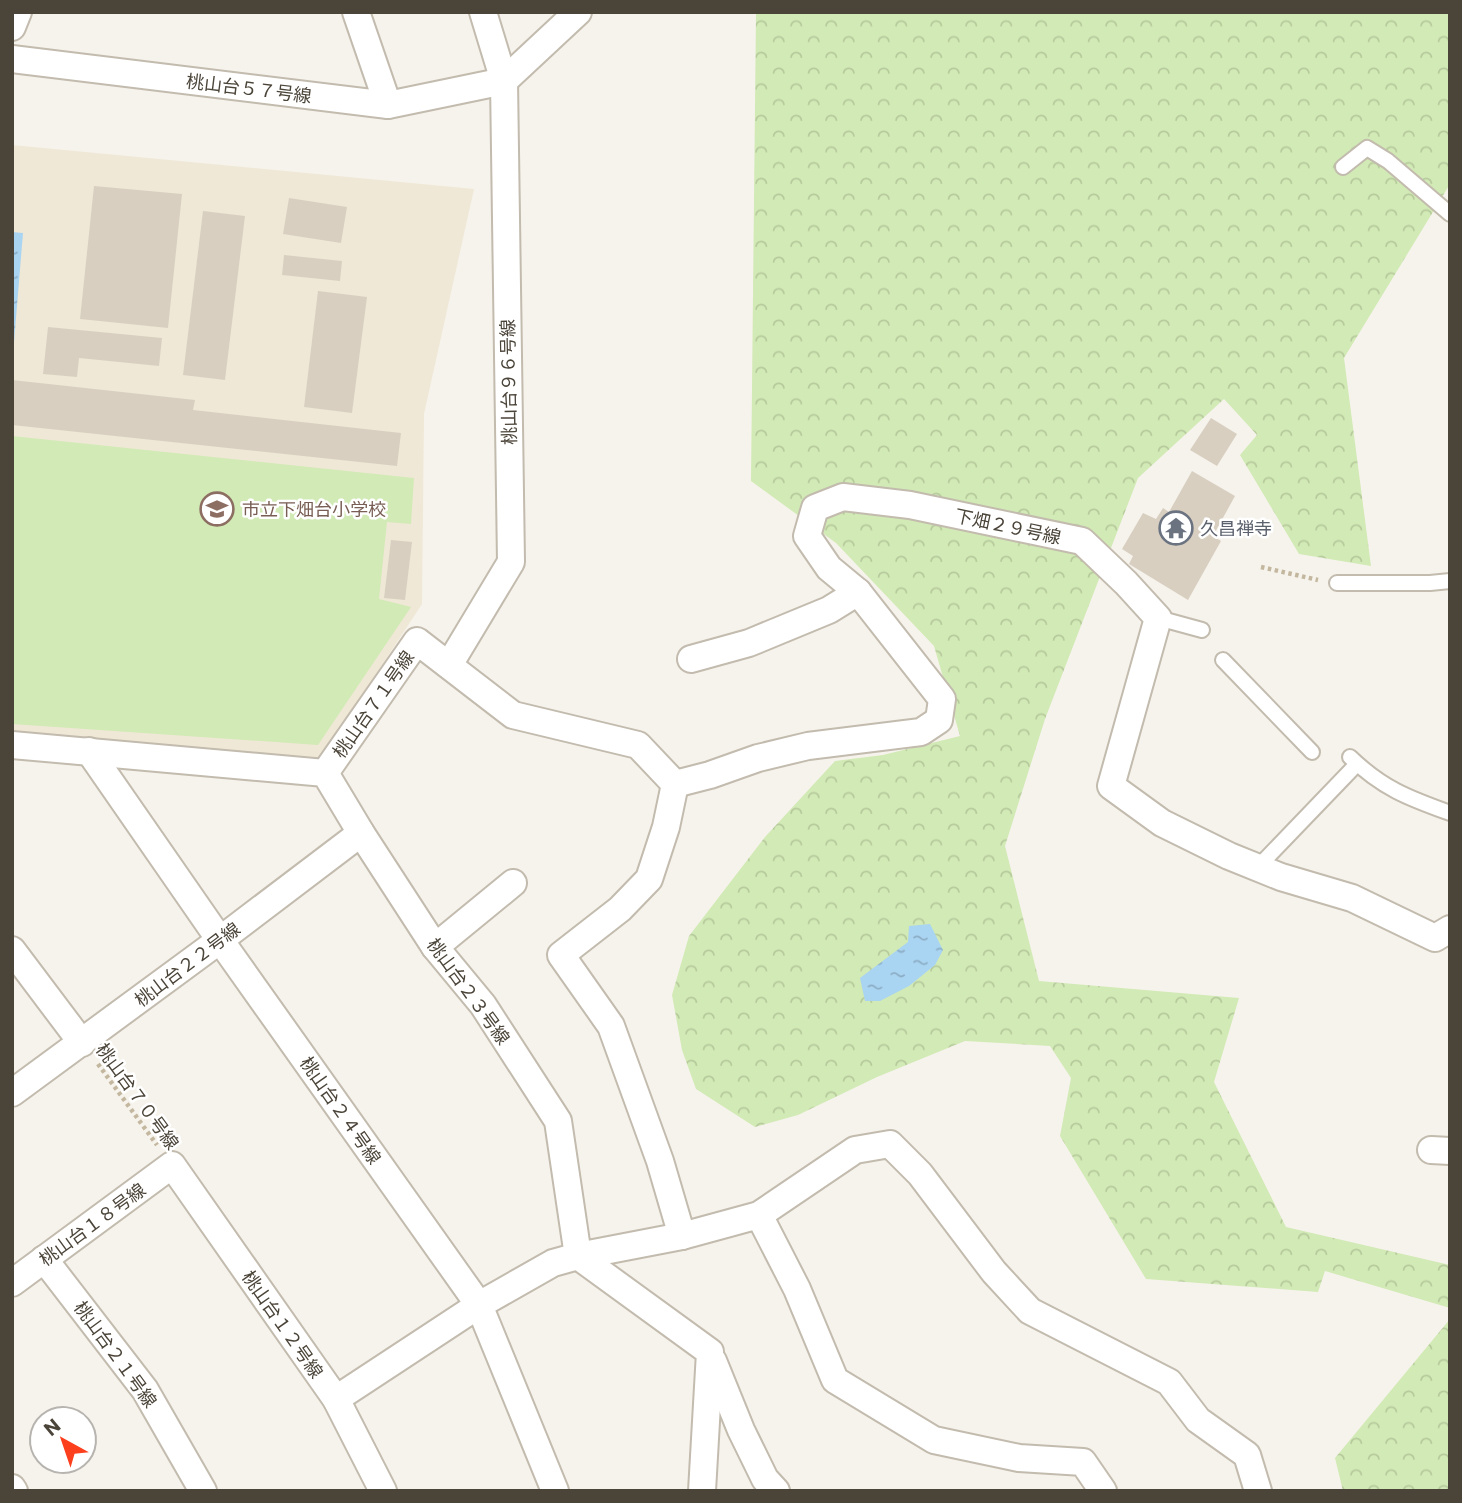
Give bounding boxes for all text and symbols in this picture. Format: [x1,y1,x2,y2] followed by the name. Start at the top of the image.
[185,69,313,107] street label: 桃山台５７号線
[496,319,520,445] street label: 桃山台９６号線
[198,490,236,528] school or university icon: 市立下畑台小学校
[242,498,386,520] place label: 市立下畑台小学校
[953,504,1063,548] street label: 下畑２９号線
[1157,509,1195,547] temple icon: 久昌禅寺
[1200,517,1272,539] place label: 久昌禅寺
[328,646,418,762] street label: 桃山台７１号線
[130,917,244,1011] street label: 桃山台２２号線
[423,934,515,1048] street label: 桃山台２３号線
[92,1039,184,1153] street label: 桃山台７０号線
[296,1052,386,1168] street label: 桃山台２４号線
[35,1178,149,1270] street label: 桃山台１８号線
[238,1266,328,1382] street label: 桃山台１２号線
[70,1297,162,1411] street label: 桃山台２１号線
[28,1405,98,1475] north arrow
[39,1413,65,1440] text: N

